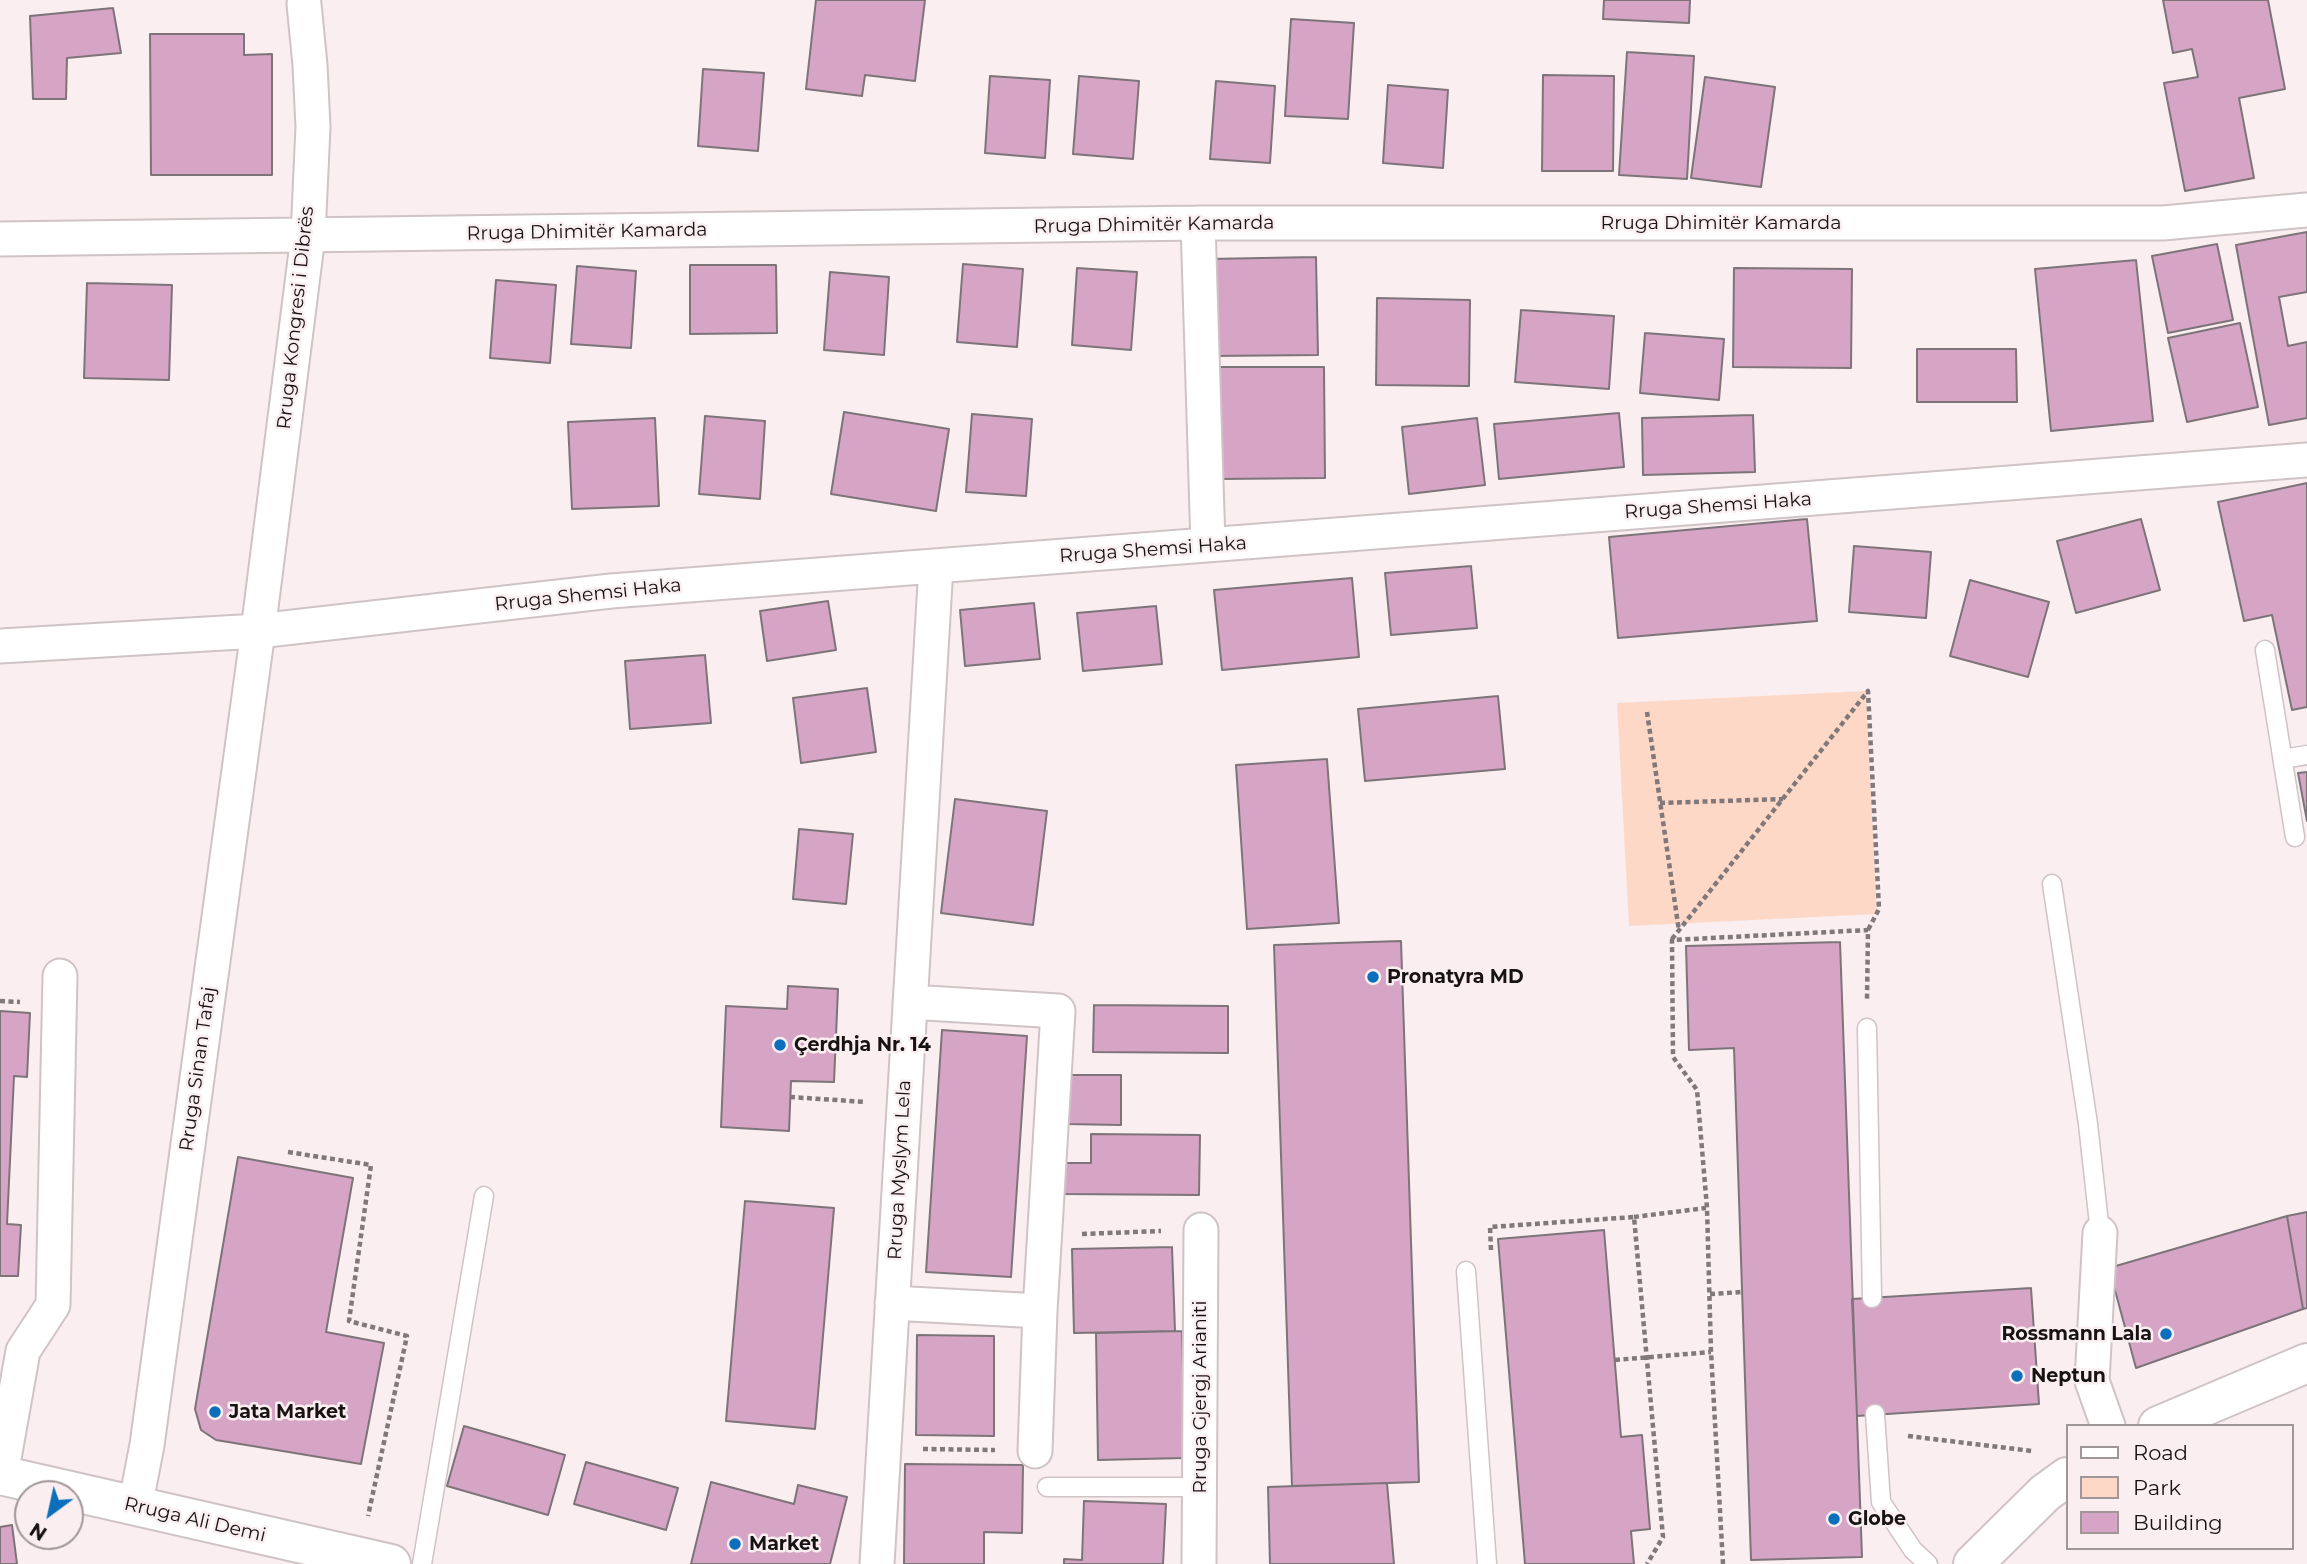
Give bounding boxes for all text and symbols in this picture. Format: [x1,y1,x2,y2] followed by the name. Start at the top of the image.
[273,205,319,431] street label: Rruga Kongresi i Dibrës
[1033,212,1275,238] street label: Rruga Dhimitër Kamarda
[1601,212,1841,234] street label: Rruga Dhimitër Kamarda
[466,219,708,245] street label: Rruga Dhimitër Kamarda
[1623,488,1813,524] street label: Rruga Shemsi Haka
[1058,532,1248,568] street label: Rruga Shemsi Haka
[493,574,683,616] street label: Rruga Shemsi Haka
[1387,966,1524,988] place label: Pronatyra MD
[1365,969,1381,985] marker: Pronatyra MD
[175,985,221,1153] street label: Rruga Sinan Tafaj
[794,1034,931,1056] place label: Çerdhja Nr. 14
[772,1037,788,1053] marker: Çerdhja Nr. 14
[884,1079,916,1261] street label: Rruga Myslym Lela
[1189,1300,1211,1494] street label: Rruga Gjergj Arianiti
[2001,1323,2152,1345] place label: Rossmann Lala
[2158,1326,2174,1342] marker: Rossmann Lala
[2031,1365,2106,1387] place label: Neptun
[2009,1368,2025,1384] marker: Neptun
[229,1401,346,1423] place label: Jata Market
[207,1404,223,1420] marker: Jata Market
[2066,1424,2293,1550] legend
[2133,1440,2188,1465] text: Road
[2133,1475,2181,1500] text: Park
[14,1480,84,1550] north arrow
[122,1493,268,1547] street label: Rruga Ali Demi
[1848,1508,1906,1530] place label: Globe
[2133,1510,2223,1535] text: Building
[1826,1511,1842,1527] marker: Globe
[26,1518,51,1545] text: N
[749,1533,819,1555] place label: Market
[727,1536,743,1552] marker: Market

